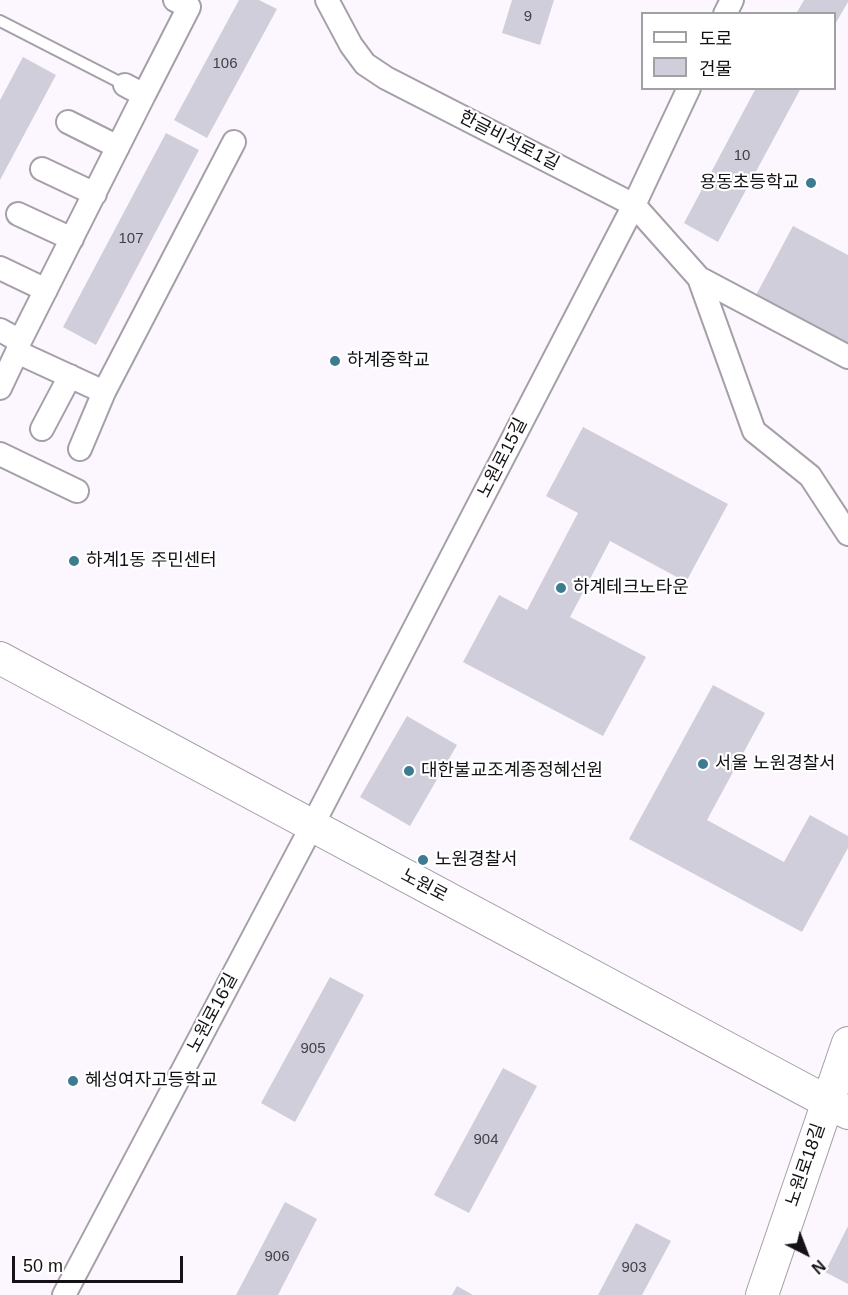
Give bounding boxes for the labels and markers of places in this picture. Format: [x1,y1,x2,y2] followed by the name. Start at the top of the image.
[700,172,799,194] place label: 용동초등학교
[804,176,818,190] marker: 용동초등학교
[347,350,430,372] place label: 하계중학교
[328,354,342,368] marker: 하계중학교
[86,550,217,572] place label: 하계1동 주민센터
[67,554,81,568] marker: 하계1동 주민센터
[573,577,689,599] place label: 하계테크노타운
[554,581,568,595] marker: 하계테크노타운
[715,753,836,775] place label: 서울 노원경찰서
[696,757,710,771] marker: 서울 노원경찰서
[421,760,603,782] place label: 대한불교조계종정혜선원
[402,764,416,778] marker: 대한불교조계종정혜선원
[435,849,518,871] place label: 노원경찰서
[416,853,430,867] marker: 노원경찰서
[85,1070,217,1092] place label: 혜성여자고등학교
[66,1074,80,1088] marker: 혜성여자고등학교

